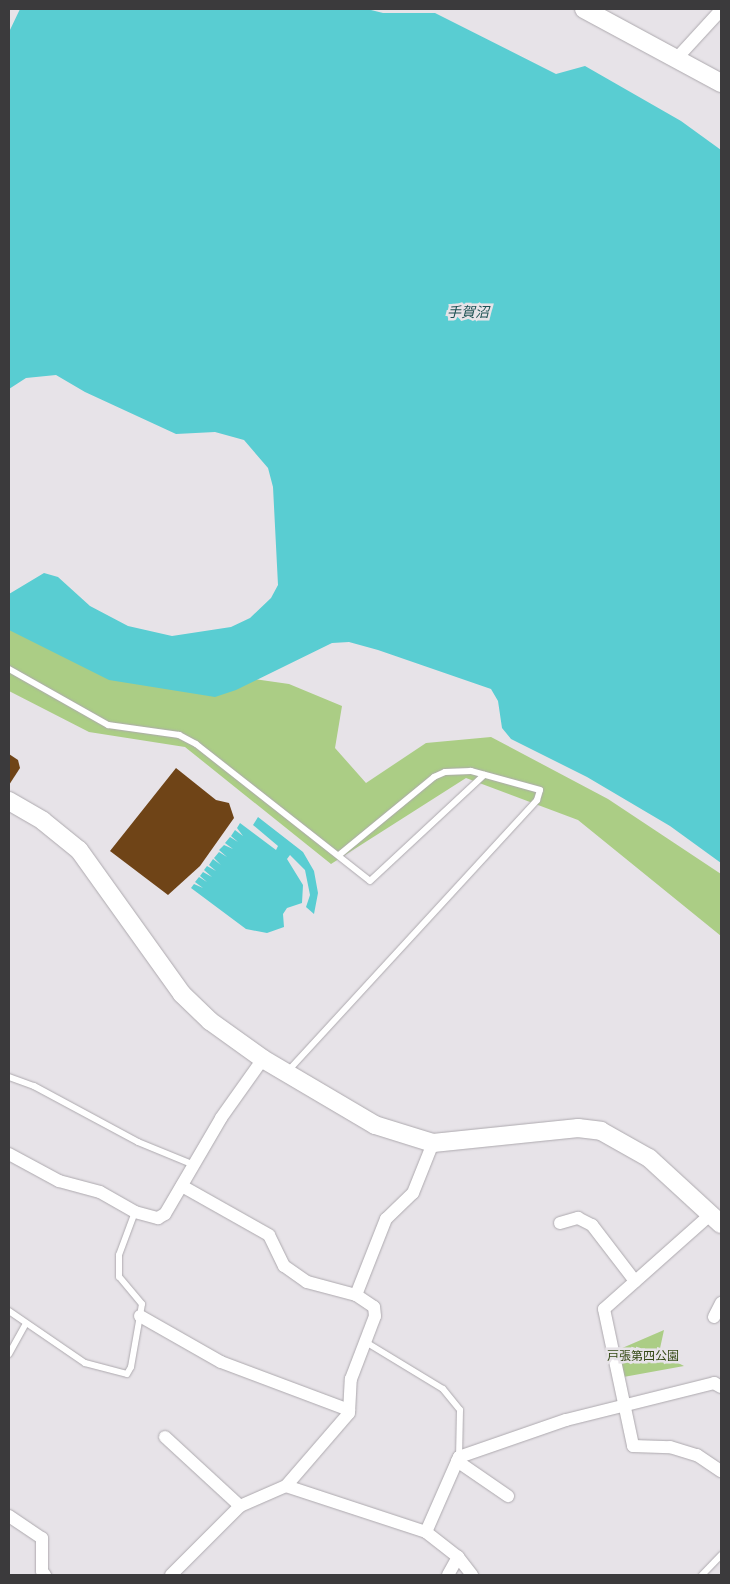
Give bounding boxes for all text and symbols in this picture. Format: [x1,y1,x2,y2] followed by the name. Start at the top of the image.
[447,304,489,320] water label: 手賀沼
[607,1350,679,1364] park label: 戸張第四公園

